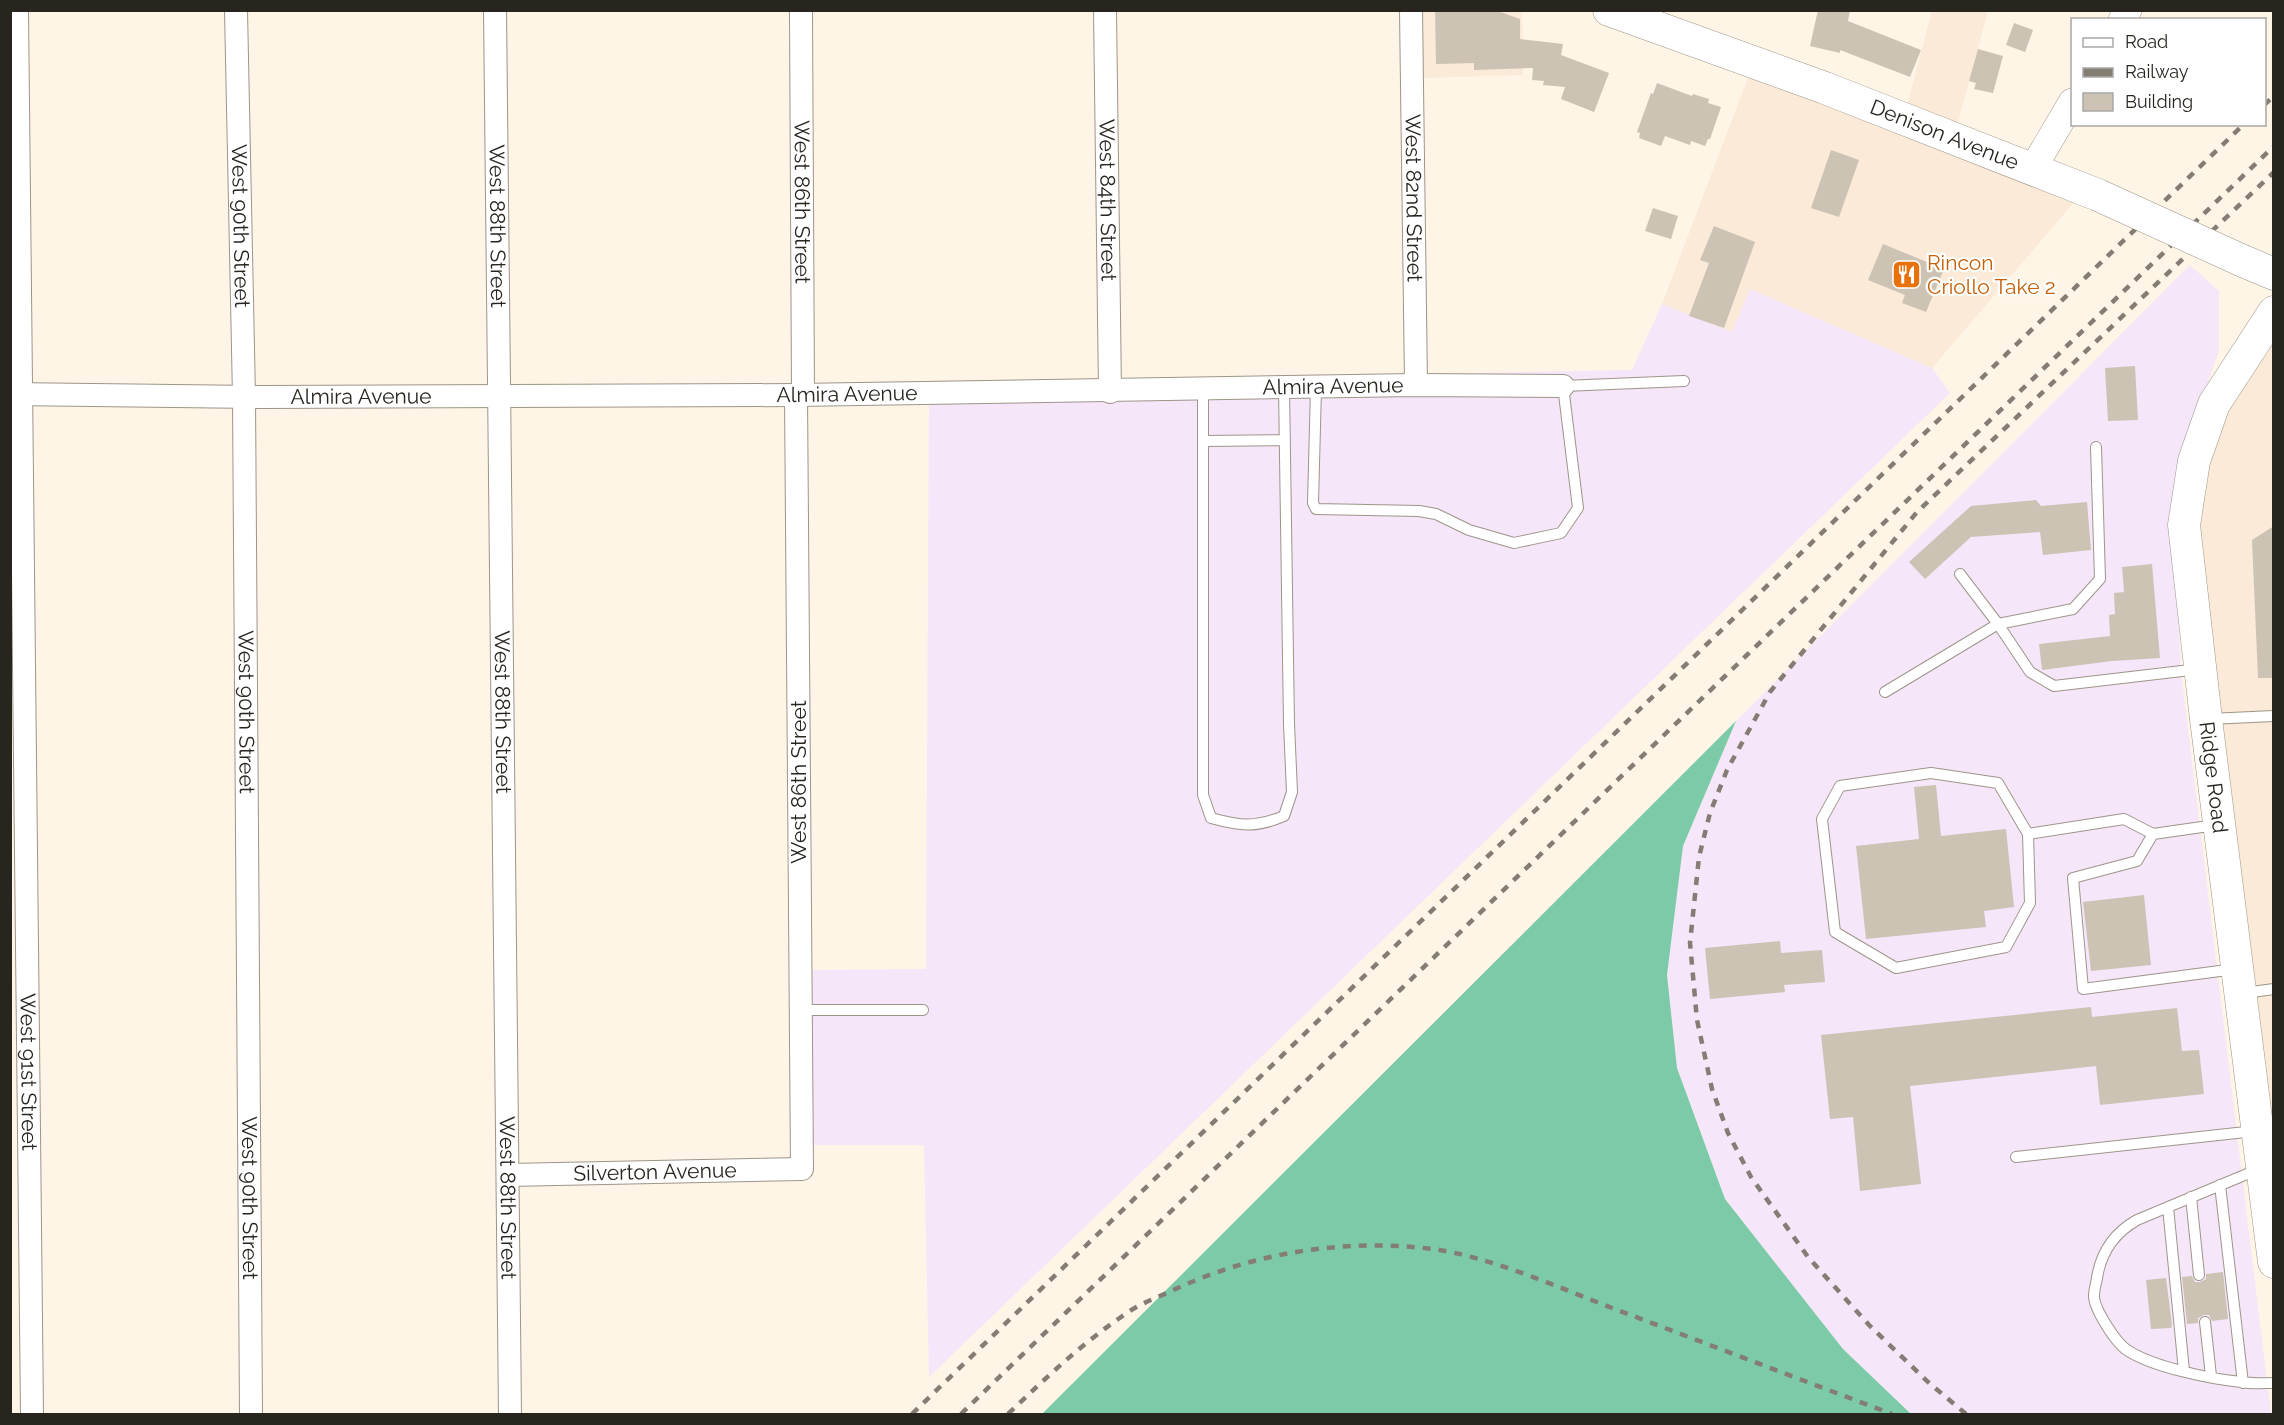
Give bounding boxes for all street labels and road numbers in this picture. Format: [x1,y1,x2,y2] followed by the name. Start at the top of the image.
[1867,94,2023,175] street label: Denison Avenue
[1400,114,1428,282] street label: West 82nd Street
[1094,119,1122,281] street label: West 84th Street
[790,120,815,284] street label: West 86th Street
[227,144,255,308] street label: West 90th Street
[484,144,511,308] street label: West 88th Street
[1262,372,1404,399] street label: Almira Avenue
[776,380,918,407] street label: Almira Avenue
[290,383,432,409] street label: Almira Avenue
[234,630,260,794] street label: West 90th Street
[490,630,516,794] street label: West 88th Street
[786,700,811,864] street label: West 86th Street
[2194,720,2233,834] street label: Ridge Road
[16,993,42,1151] street label: West 91st Street
[237,1116,263,1280] street label: West 90th Street
[495,1116,522,1280] street label: West 88th Street
[573,1157,737,1186] street label: Silverton Avenue

